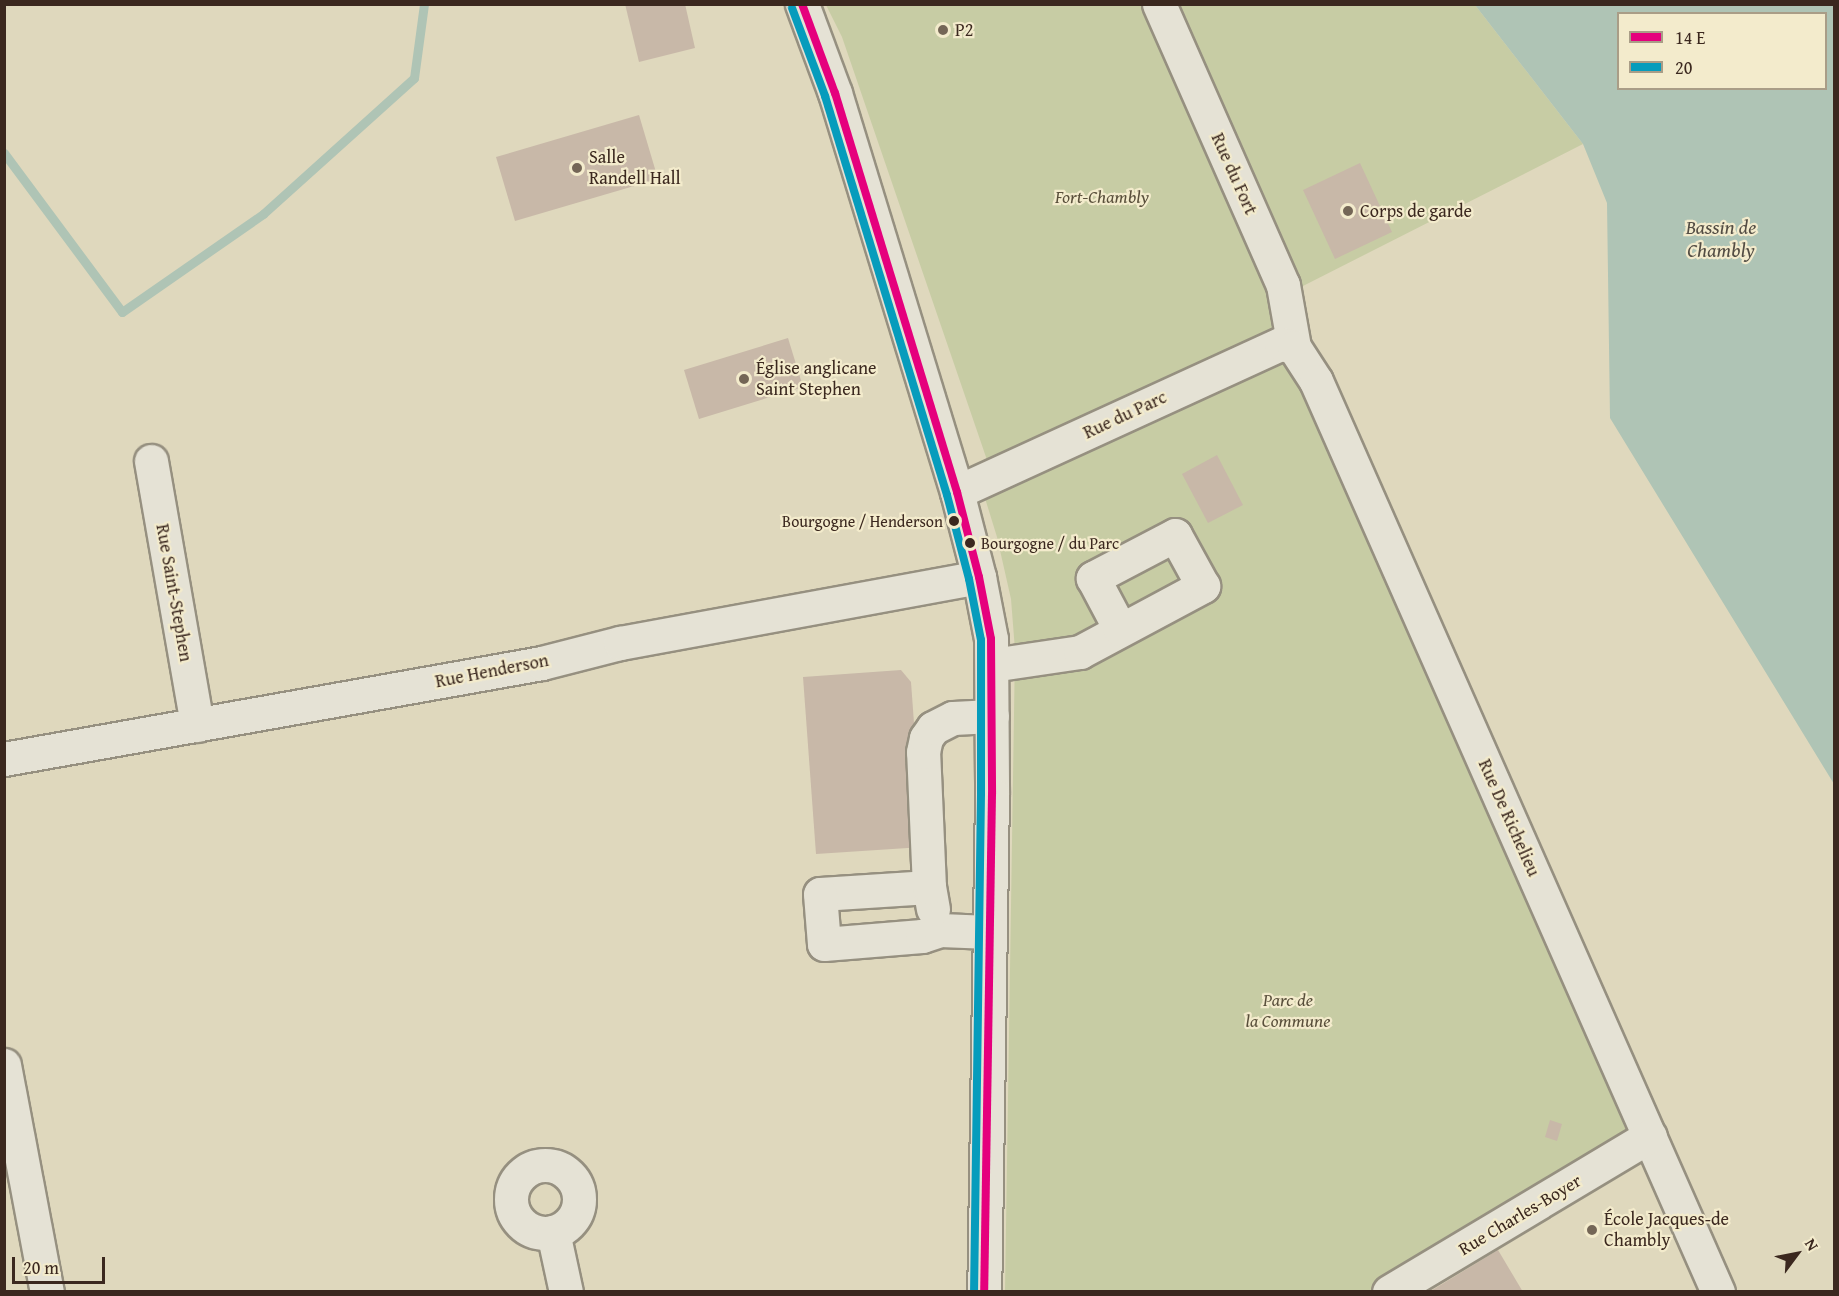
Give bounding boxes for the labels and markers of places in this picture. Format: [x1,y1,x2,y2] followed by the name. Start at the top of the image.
[955,19,973,41] place label: P2
[936,23,950,37] marker: P2
[589,147,681,190] place label: Salle Randell Hall
[570,161,584,175] marker: Salle Randell Hall
[1360,200,1472,222] place label: Corps de garde
[1341,204,1355,218] marker: Corps de garde
[756,358,876,400] place label: Église anglicane Saint Stephen
[737,372,751,386] marker: Église anglicane Saint Stephen
[782,511,943,531] place label: Bourgogne / Henderson
[948,515,960,527] marker: Bourgogne / Henderson
[981,533,1119,553] place label: Bourgogne / du Parc
[964,537,976,549] marker: Bourgogne / du Parc
[1604,1209,1729,1252] place label: École Jacques-de Chambly
[1585,1223,1599,1237] marker: École Jacques-de Chambly

